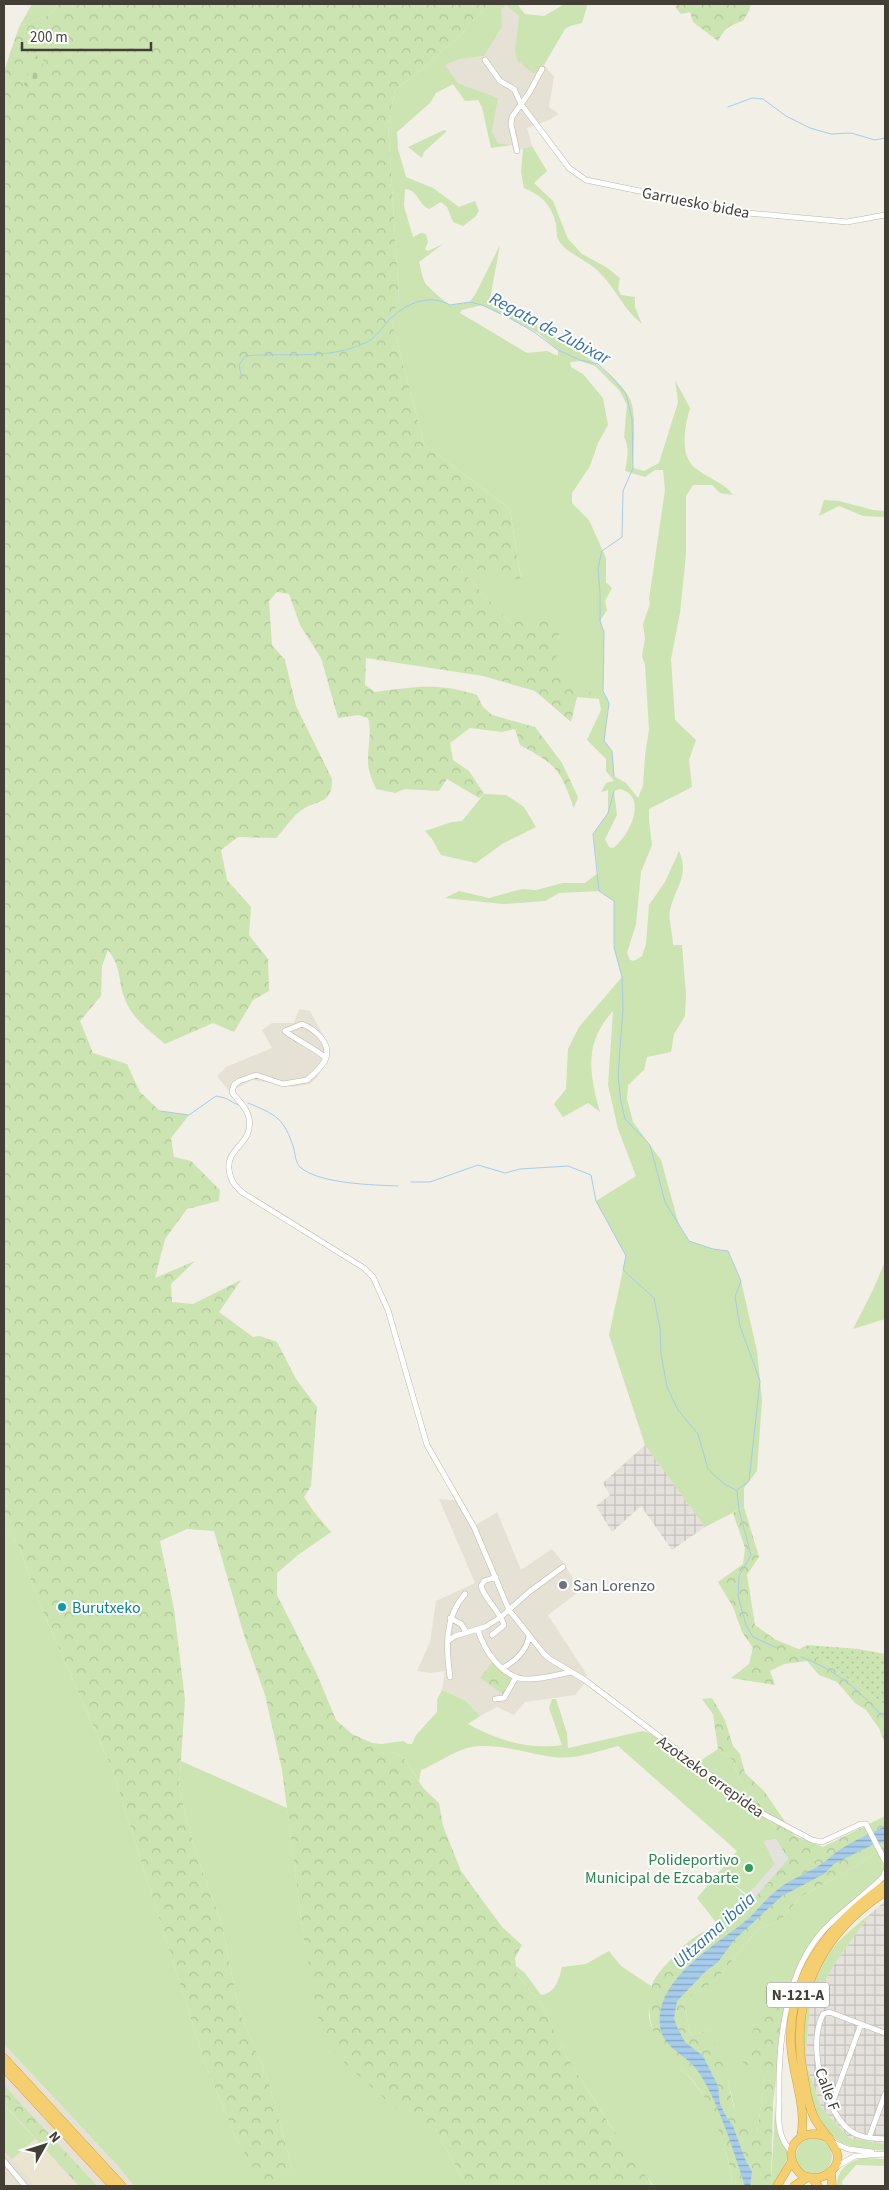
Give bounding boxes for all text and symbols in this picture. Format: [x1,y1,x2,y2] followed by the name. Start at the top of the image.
[22,20,151,52] scale bar
[30,27,68,48] text: 200 m
[640,182,752,224] street label: Garruesko bidea
[485,286,615,371] water label: Regata de Zubixar
[573,1575,655,1597] place label: San Lorenzo
[557,1579,569,1591] marker: San Lorenzo
[72,1597,141,1619] place label: Burutxeko
[56,1601,68,1613] marker: Burutxeko
[652,1730,768,1823] street label: Azotzeko errepidea
[585,1849,739,1889] place label: Polideportivo Municipal de Ezcabarte
[743,1862,755,1874] marker: Polideportivo Municipal de Ezcabarte
[668,1886,761,1974] water label: Ultzama ibaia
[767,1982,829,2008] road number: N-121-A
[809,2065,845,2114] street label: Calle F
[20,2120,70,2170] north arrow
[44,2128,65,2147] text: N

